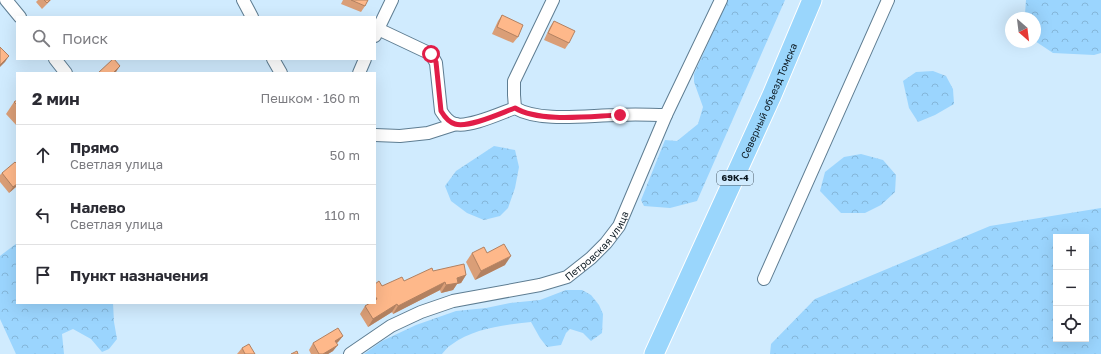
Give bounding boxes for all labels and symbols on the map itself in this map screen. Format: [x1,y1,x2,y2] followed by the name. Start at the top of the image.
[1005,12,1041,48] north arrow
[738,41,799,160] street label: Северный объезд Томска
[422,45,440,63] route start
[611,106,629,124] route end
[717,171,753,185] road number: 69К-4
[562,209,631,283] street label: Петровская улица

